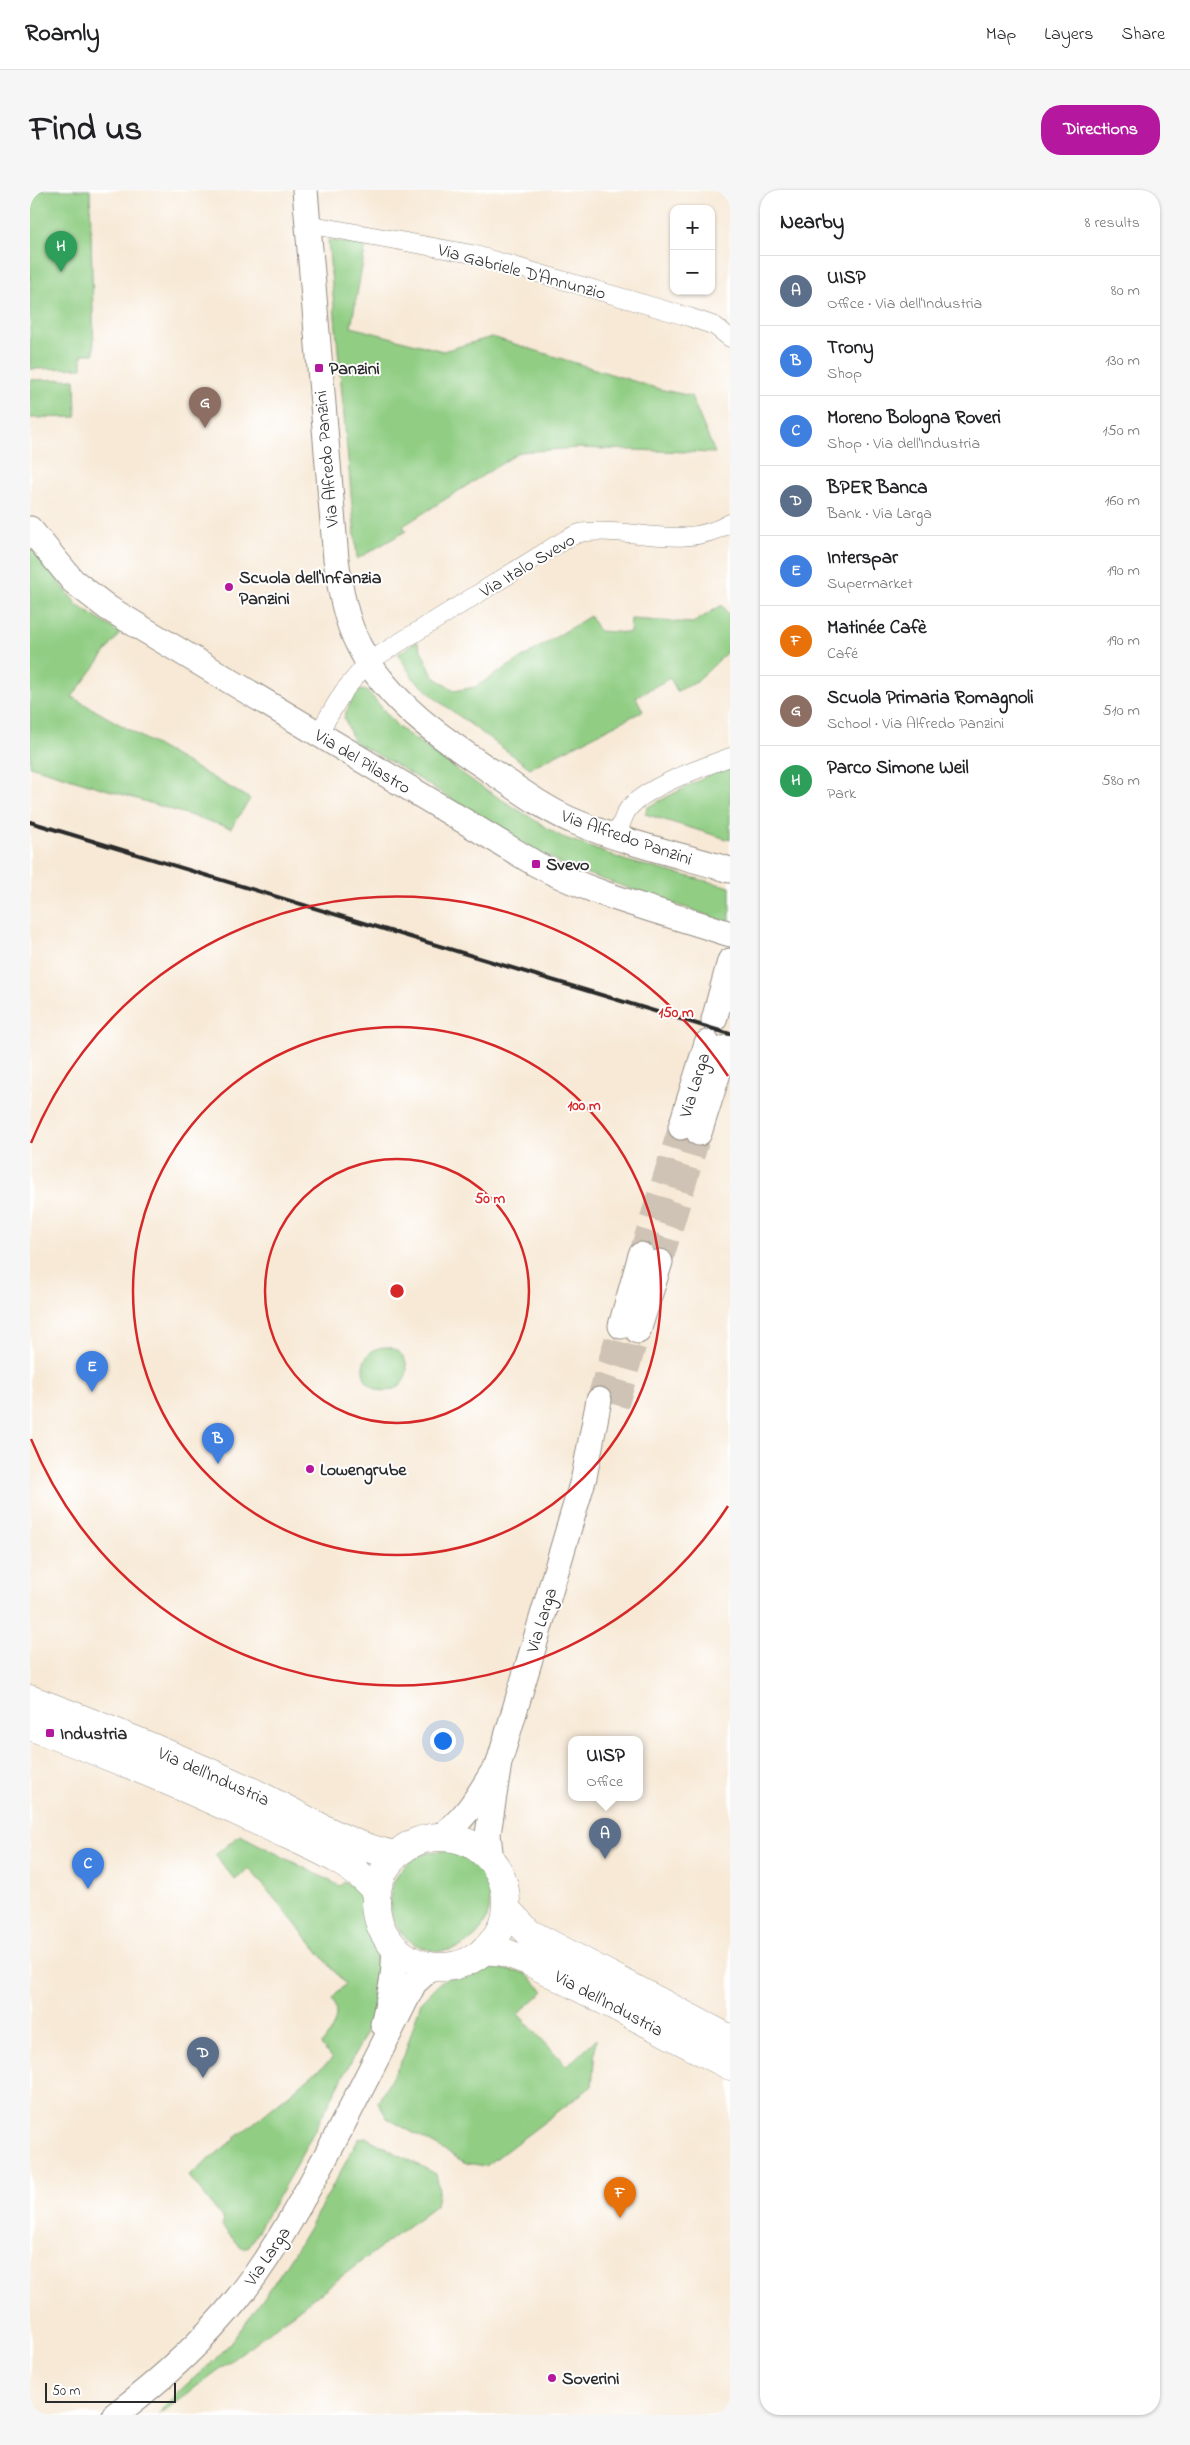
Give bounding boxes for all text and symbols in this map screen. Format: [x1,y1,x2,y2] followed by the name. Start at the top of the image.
[25,17,100,52] text: Roamly
[986,22,1016,48] text: Map
[1044,22,1094,48] text: Layers
[1122,22,1165,48] text: Share
[30,105,142,156] text: Find us
[1041,105,1160,155] button: Directions
[670,205,715,295] map controls
[670,205,715,250] button: +
[780,208,844,238] text: Nearby
[1084,211,1140,235] text: 8 results
[45,231,77,272] pin: H
[434,238,608,308] street label: Via Gabriele D'Annunzio
[670,250,715,295] button: −
[827,265,866,292] text: UISP
[791,279,801,303] text: A
[1111,279,1140,303] text: 80 m
[827,292,982,316] text: Office · Via dell'Industria
[827,335,874,362] text: Trony
[791,349,801,373] text: B
[1105,349,1140,373] text: 130 m
[329,357,380,383] place label: Panzini
[313,362,325,374] marker: Panzini
[827,362,862,386] text: Shop
[189,387,221,428] pin: G
[309,389,347,529] street label: Via Alfredo Panzini
[827,405,1001,432] text: Moreno Bologna Roveri
[792,419,800,443] text: C
[1102,419,1140,443] text: 150 m
[827,432,980,456] text: Shop · Via dell'Industria
[827,475,928,502] text: BPER Banca
[790,489,802,513] text: D
[1105,489,1140,513] text: 160 m
[827,502,932,526] text: Bank · Via Larga
[475,528,581,606] street label: Via Italo Svevo
[827,545,898,572] text: Interspar
[791,559,801,583] text: E
[1107,559,1140,583] text: 190 m
[239,566,382,613] place label: Scuola dell'Infanzia Panzini
[827,572,913,596] text: Supermarket
[223,581,235,593] marker: Scuola dell'Infanzia Panzini
[827,615,927,642] text: Matinée Cafè
[791,629,801,653] text: F
[1107,629,1140,653] text: 190 m
[827,642,858,666] text: Café
[827,685,1034,712] text: Scuola Primaria Romagnoli
[791,699,801,723] text: G
[1102,699,1140,723] text: 510 m
[827,712,1004,736] text: School · Via Alfredo Panzini
[308,723,415,802] street label: Via del Pilastro
[827,755,969,782] text: Parco Simone Weil
[791,769,801,793] text: H
[1102,769,1140,793] text: 580 m
[827,782,856,806] text: Park
[556,804,695,874] street label: Via Alfredo Panzini
[546,853,589,879] place label: Svevo
[530,858,542,870] marker: Svevo
[658,1002,694,1024] text: 150 m
[673,1050,719,1122] street label: Via Larga
[567,1095,601,1117] text: 100 m
[475,1188,506,1210] text: 50 m
[388,1282,406,1300] centre of rings
[76,1351,108,1392] pin: E
[202,1423,234,1464] pin: B
[320,1458,407,1485] place label: Lowengrube
[304,1463,316,1475] marker: Lowengrube
[520,1585,566,1657] street label: Via Larga
[60,1722,127,1748] place label: Industria
[44,1727,56,1739] marker: Industria
[430,1728,456,1754] your location
[568,1736,643,1801] popup
[152,1741,273,1814] street label: Via dell'Industria
[586,1743,625,1770] text: UISP
[586,1770,623,1794] text: Office
[589,1818,621,1859] pin: A
[72,1848,104,1889] pin: C
[548,1965,667,2044] street label: Via dell'Industria
[187,2037,219,2078] pin: D
[604,2177,636,2218] pin: F
[239,2222,299,2293] street label: Via Larga
[562,2367,619,2393] place label: Soverini
[546,2372,558,2384] marker: Soverini
[45,2380,176,2403] scale bar
[52,2381,80,2402] text: 50 m

